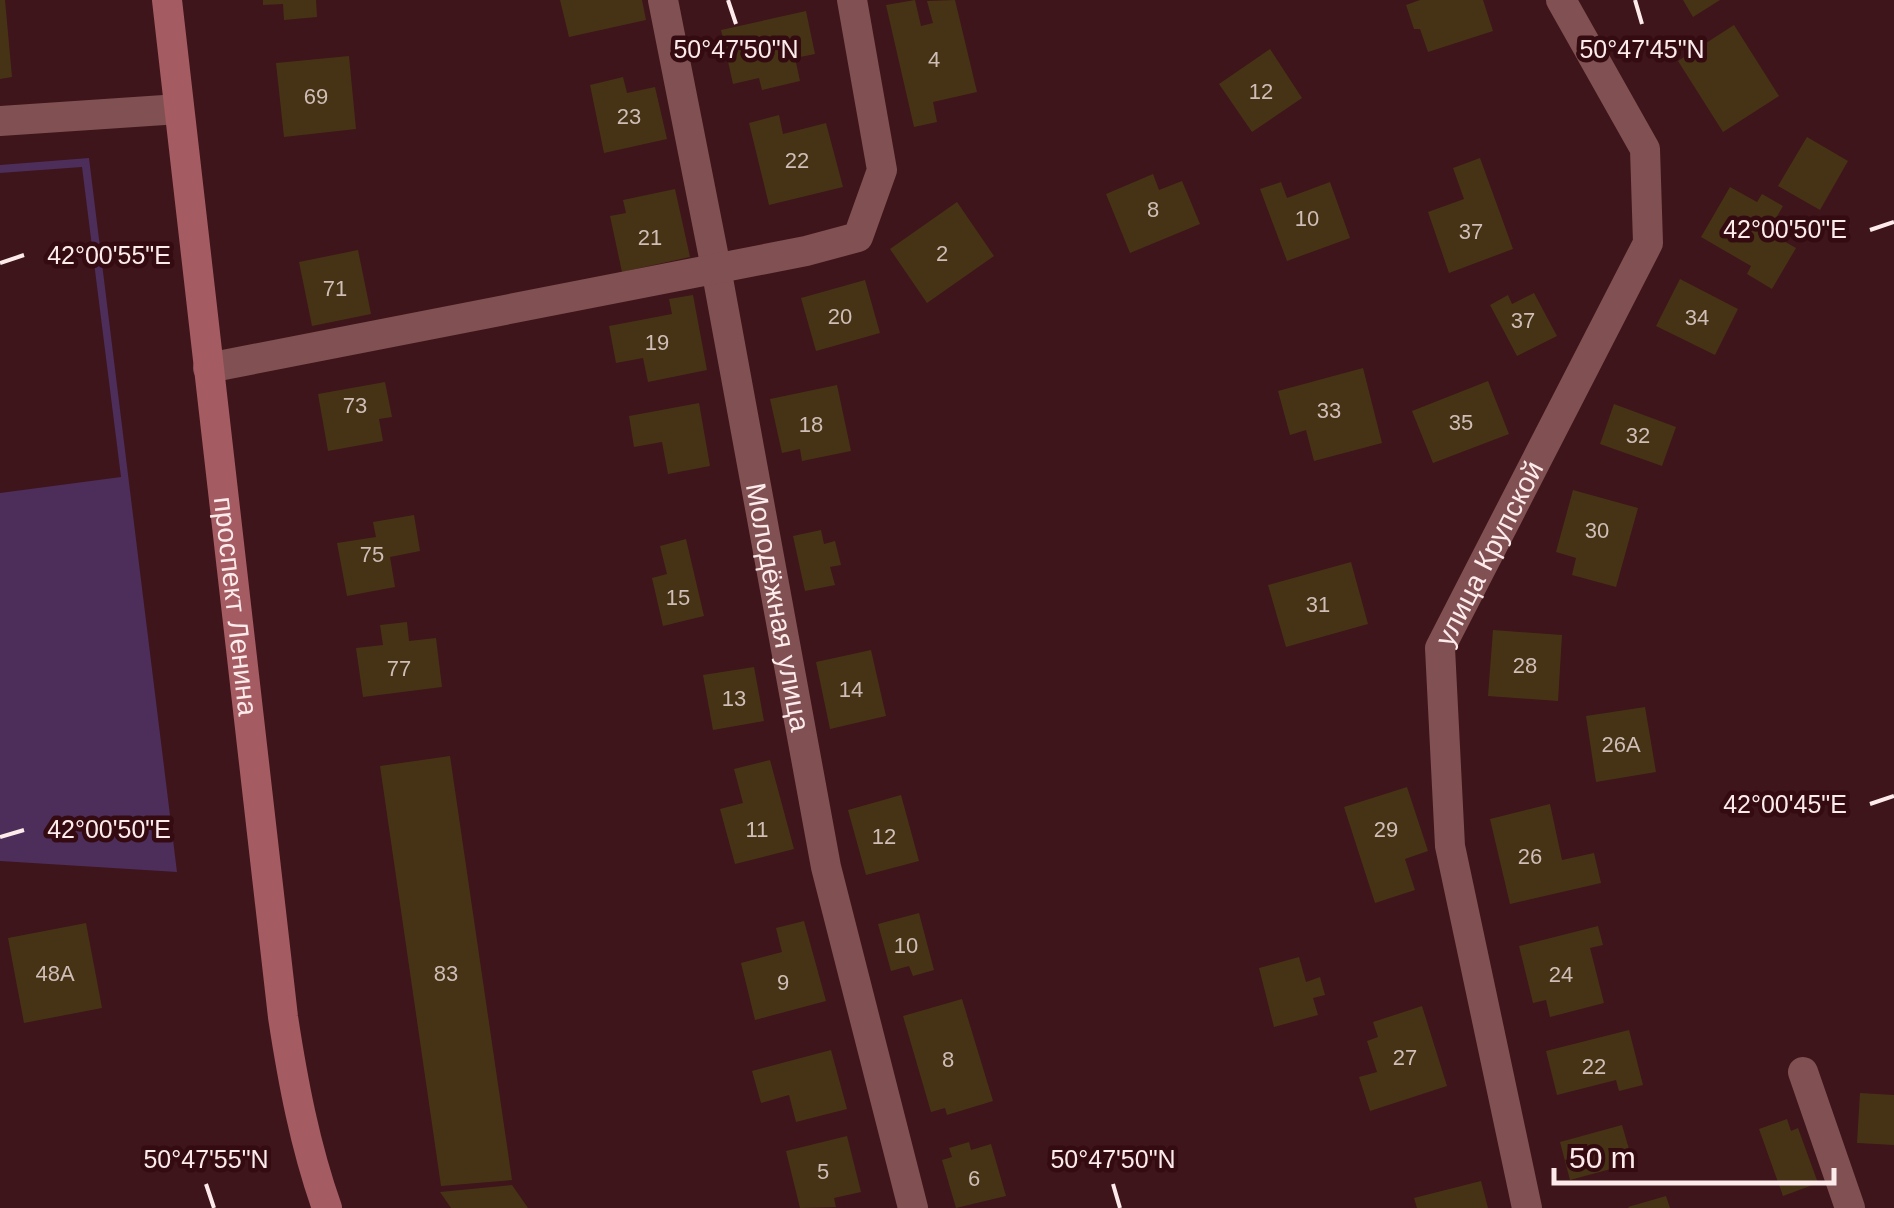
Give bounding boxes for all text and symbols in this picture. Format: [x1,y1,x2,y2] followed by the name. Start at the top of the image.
[673,35,799,63] text: 50°47'50"N
[1579,35,1705,63] text: 50°47'45"N
[928,47,940,72] house number: 4
[1249,79,1273,104] house number: 12
[304,84,328,109] house number: 69
[617,104,641,129] house number: 23
[785,148,809,173] house number: 22
[1147,197,1159,222] house number: 8
[1295,206,1319,231] house number: 10
[1723,215,1847,243] text: 42°00'50"E
[1459,219,1483,244] house number: 37
[638,225,662,250] house number: 21
[47,241,171,269] text: 42°00'55"E
[936,241,948,266] house number: 2
[323,276,347,301] house number: 71
[828,304,852,329] house number: 20
[1685,305,1709,330] house number: 34
[1511,308,1535,333] house number: 37
[645,330,669,355] house number: 19
[343,393,367,418] house number: 73
[1317,398,1341,423] house number: 33
[1449,410,1473,435] house number: 35
[799,412,823,437] house number: 18
[1626,423,1650,448] house number: 32
[1429,456,1549,651] street label: улица Крупской
[740,481,816,734] street label: Молодёжная улица
[208,495,264,718] street label: проспект Ленина
[1585,518,1609,543] house number: 30
[360,542,384,567] house number: 75
[666,585,690,610] house number: 15
[1306,592,1330,617] house number: 31
[1513,653,1537,678] house number: 28
[387,656,411,681] house number: 77
[839,677,863,702] house number: 14
[722,686,746,711] house number: 13
[1601,732,1641,757] house number: 26А
[1723,790,1847,818] text: 42°00'45"E
[47,815,171,843] text: 42°00'50"E
[746,817,768,842] house number: 11
[1374,817,1398,842] house number: 29
[872,824,896,849] house number: 12
[1518,844,1542,869] house number: 26
[894,933,918,958] house number: 10
[35,961,75,986] house number: 48А
[434,961,458,986] house number: 83
[1549,962,1573,987] house number: 24
[777,970,789,995] house number: 9
[1393,1045,1417,1070] house number: 27
[942,1047,954,1072] house number: 8
[1582,1054,1606,1079] house number: 22
[1554,1123,1834,1185] scale bar
[1569,1141,1636,1174] text: 50 m
[143,1145,269,1173] text: 50°47'55"N
[1050,1145,1176,1173] text: 50°47'50"N
[817,1159,829,1184] house number: 5
[968,1166,980,1191] house number: 6

